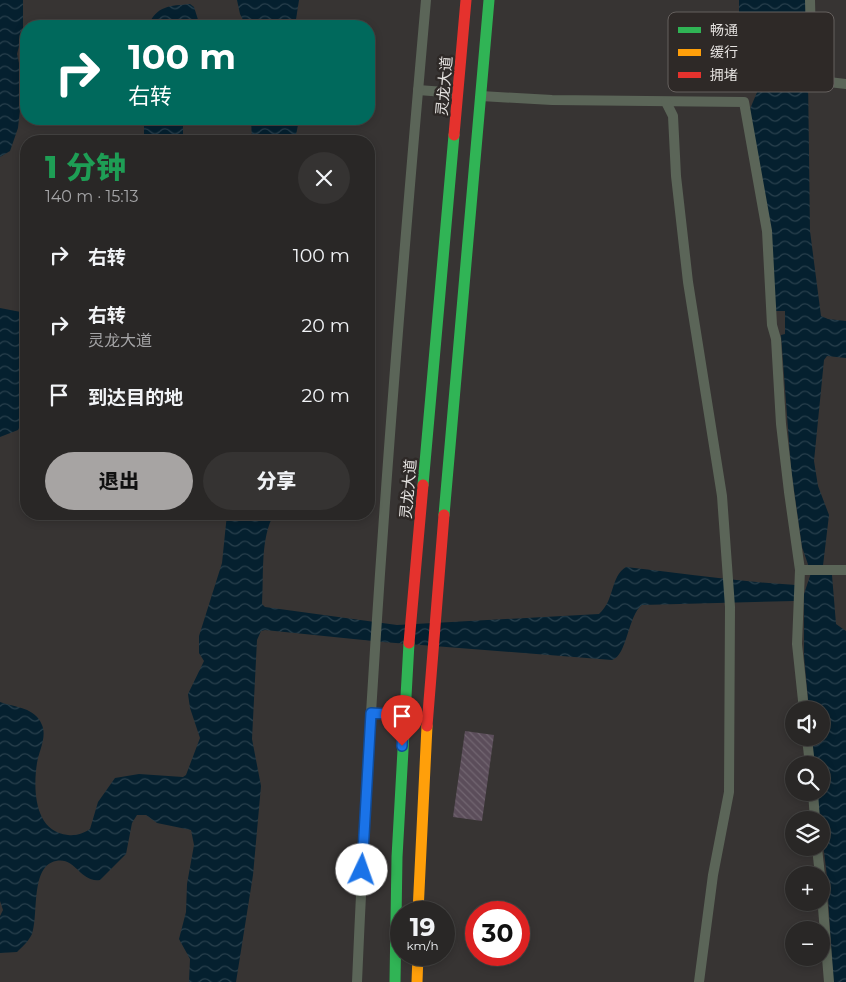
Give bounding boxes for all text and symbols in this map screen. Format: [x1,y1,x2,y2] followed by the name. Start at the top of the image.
[668,12,834,92] legend
[710,21,738,39] text: 畅通
[128,35,236,78] text: 100 m
[45,40,110,105] icon: right
[710,43,738,61] text: 缓行
[432,55,456,117] street label: 灵龙大道
[710,66,738,84] text: 拥堵
[128,83,172,110] text: 右转
[45,149,126,186] text: 1 分钟
[298,152,350,204] button: close
[45,187,139,206] text: 140 m · 15:13
[45,241,73,269] icon: right
[293,244,350,267] text: 100 m
[88,246,126,269] text: 右转
[88,304,126,327] text: 右转
[45,311,73,339] icon: right
[302,314,350,337] text: 20 m
[88,331,152,350] text: 灵龙大道
[45,381,73,409] icon: arrive
[302,384,350,407] text: 20 m
[88,386,183,409] text: 到达目的地
[45,452,193,510] button: 退出
[203,452,350,510] button: 分享
[396,458,420,520] street label: 灵龙大道
[381,695,423,746] pin
[785,701,830,966] map controls
[785,701,830,746] button: sound
[388,702,416,730] icon: arrive
[785,756,830,801] button: search
[785,811,830,856] button: layers
[335,843,387,895] position arrow
[785,866,830,911] button: +
[465,901,530,966] speed limit sign: 30
[410,912,435,942] text: 19
[785,921,830,966] button: −
[406,938,439,953] text: km/h

